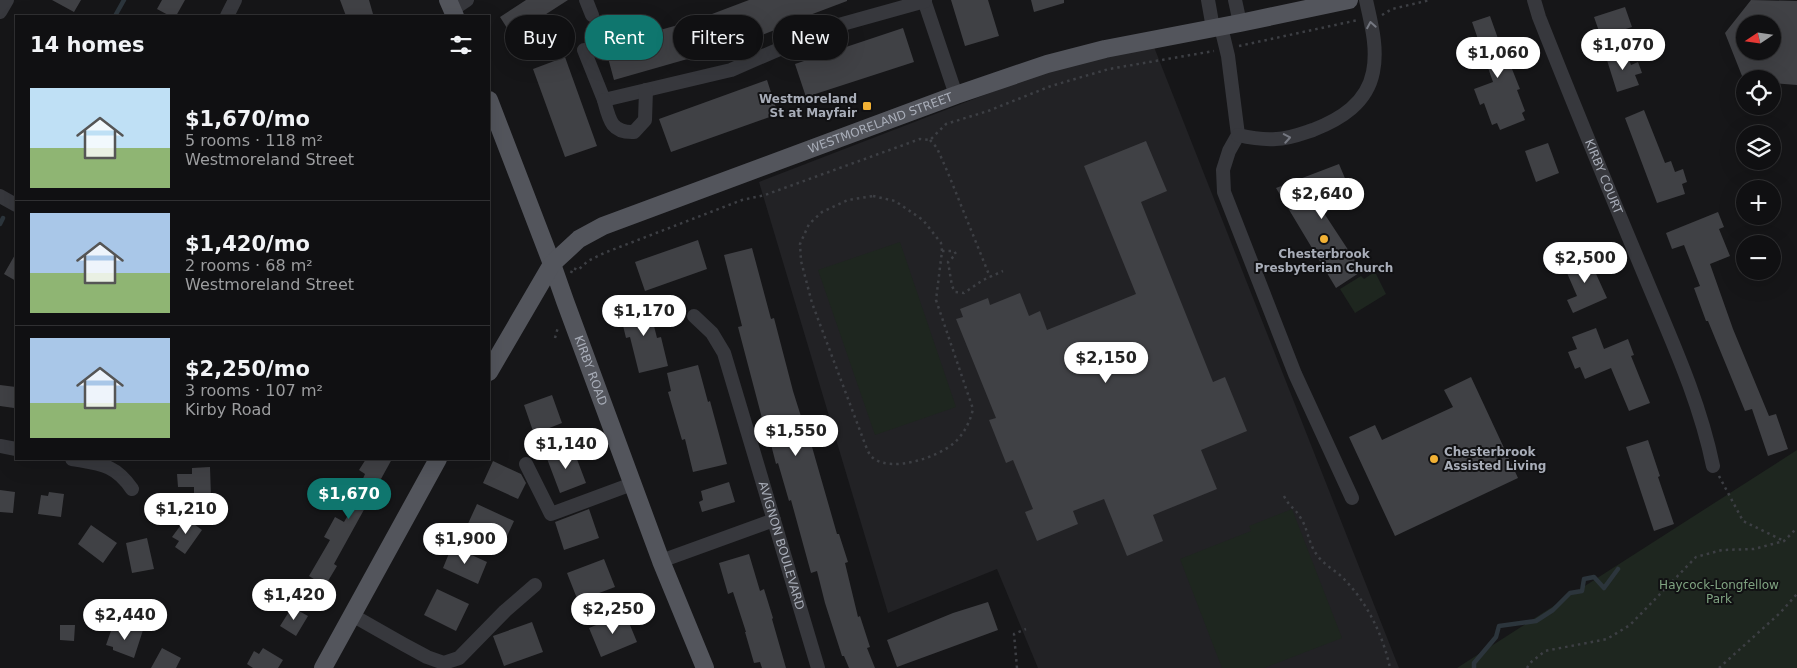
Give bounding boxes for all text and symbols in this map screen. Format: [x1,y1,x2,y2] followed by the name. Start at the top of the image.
[505,15,575,60] chip: Buy
[585,15,663,60] chip: Rent
[673,15,763,60] chip: Filters
[773,15,848,60] chip: New
[1736,15,1781,60] north arrow
[1736,15,1781,280] map controls
[1367,21,1377,30] one-way arrow
[1582,28,1664,71] pin: $1,070
[447,31,475,59] icon: filters
[30,33,145,57] text: 14 homes
[1592,35,1654,54] text: $1,070
[1457,36,1539,79] pin: $1,060
[1467,43,1529,62] text: $1,060
[1736,70,1781,115] button: locate
[806,90,955,156] street label: WESTMORELAND STREET
[759,92,857,120] place label: Westmoreland St at Mayfair
[861,100,873,112] marker: Westmoreland St at Mayfair
[185,107,310,131] text: $1,670/mo
[70,108,130,168] icon: home
[1736,125,1781,170] button: layers
[185,131,323,150] text: 5 rooms · 118 m²
[1282,133,1291,143] one-way arrow
[1582,137,1626,217] street label: KIRBY COURT
[185,150,354,169] text: Westmoreland Street
[1281,178,1363,220] pin: $2,640
[1736,180,1781,225] button: +
[1291,184,1353,203] text: $2,640
[185,232,310,256] text: $1,420/mo
[70,233,130,293] icon: home
[1318,233,1330,245] marker: Chesterbrook Presbyterian Church
[1736,235,1781,280] button: −
[1544,242,1626,284] pin: $2,500
[1255,247,1393,275] place label: Chesterbrook Presbyterian Church
[1554,248,1616,267] text: $2,500
[185,256,313,275] text: 2 rooms · 68 m²
[185,275,354,294] text: Westmoreland Street
[603,294,685,337] pin: $1,170
[613,301,675,320] text: $1,170
[571,334,610,407] street label: KIRBY ROAD
[1065,342,1147,384] pin: $2,150
[1075,348,1137,367] text: $2,150
[185,357,310,381] text: $2,250/mo
[70,358,130,418] icon: home
[185,381,323,400] text: 3 rooms · 107 m²
[185,400,271,419] text: Kirby Road
[755,414,837,457] pin: $1,550
[765,421,827,440] text: $1,550
[525,428,607,470] pin: $1,140
[535,434,597,453] text: $1,140
[1444,445,1546,473] place label: Chesterbrook Assisted Living
[1428,453,1440,465] marker: Chesterbrook Assisted Living
[308,478,390,520] pin: $1,670
[756,480,807,612] street label: AVIGNON BOULEVARD
[318,484,380,503] text: $1,670
[145,492,227,535] pin: $1,210
[155,499,217,518] text: $1,210
[424,522,506,565] pin: $1,900
[434,529,496,548] text: $1,900
[253,578,335,621] pin: $1,420
[1659,578,1779,606] park label: Haycock-Longfellow Park
[263,585,325,604] text: $1,420
[572,592,654,635] pin: $2,250
[84,598,166,641] pin: $2,440
[582,599,644,618] text: $2,250
[94,605,156,624] text: $2,440

